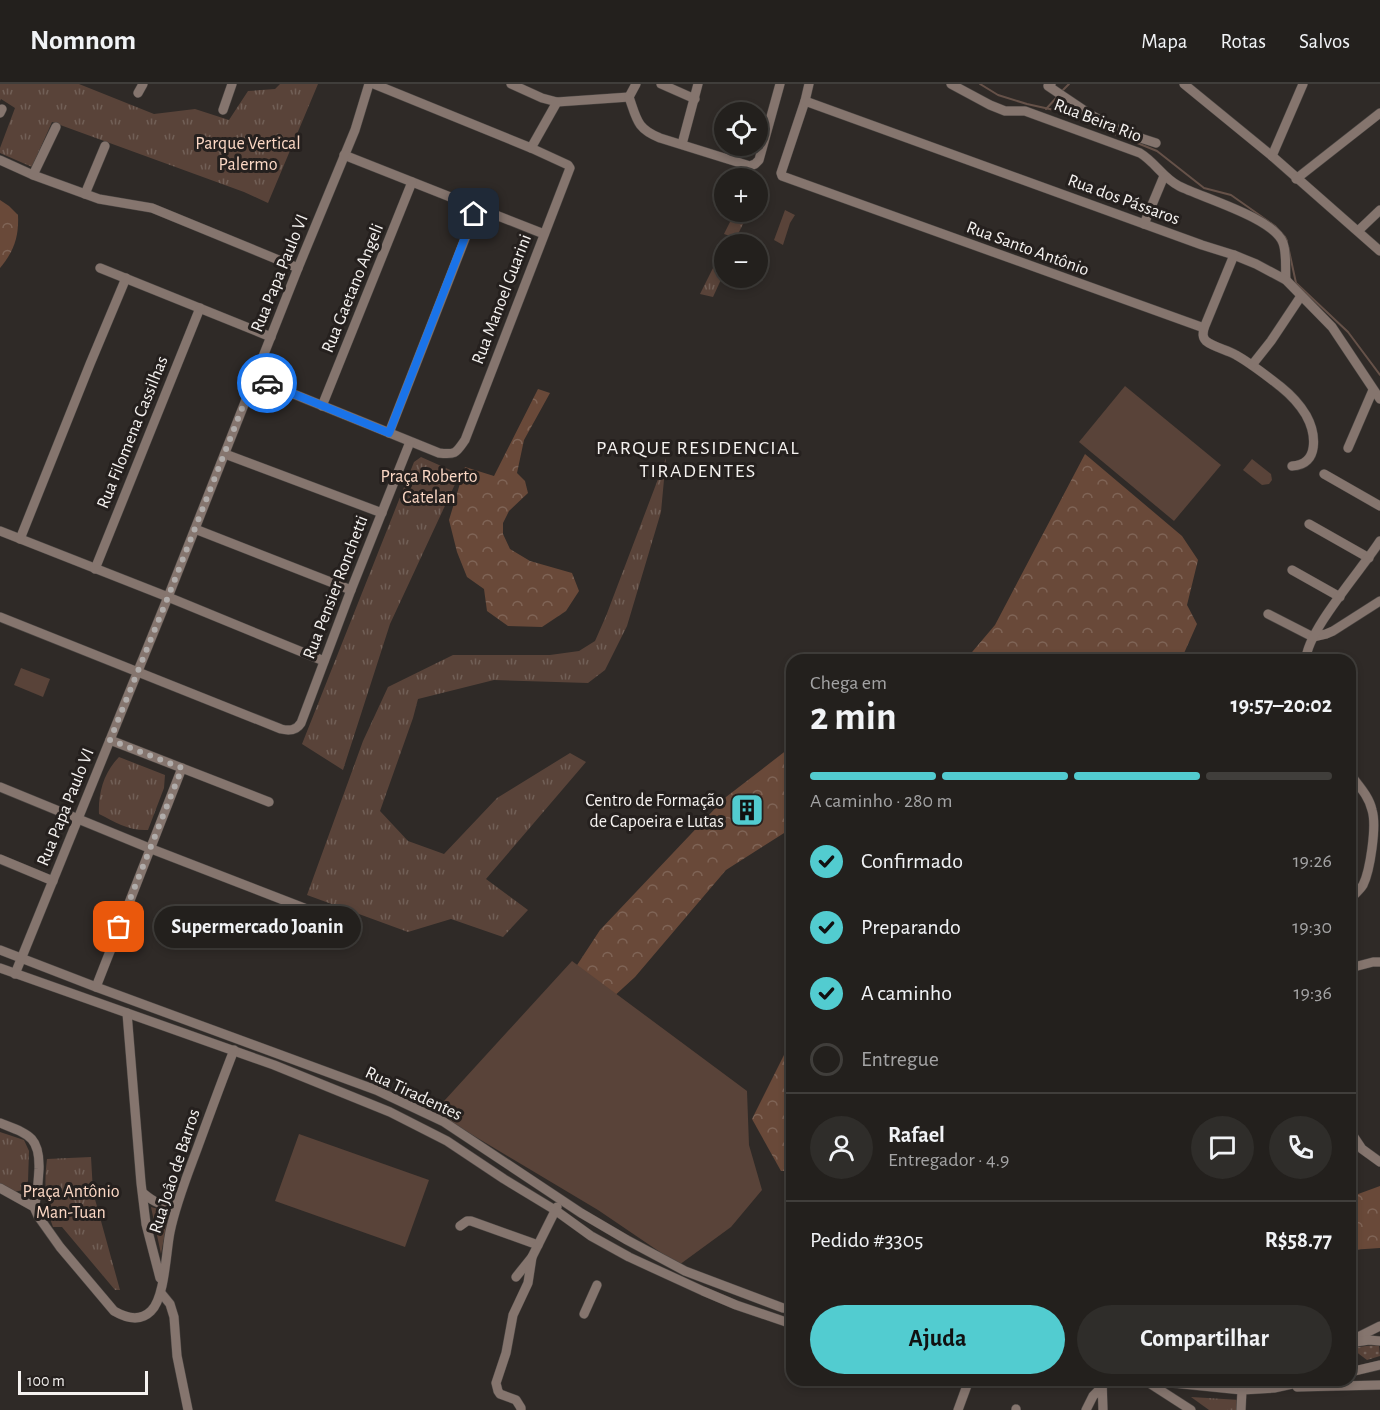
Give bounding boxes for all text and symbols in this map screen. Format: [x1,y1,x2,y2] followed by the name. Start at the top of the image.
[30,27,136,55] text: Nomnom
[1141,31,1188,52] text: Mapa
[1221,31,1266,52] text: Rotas
[1299,31,1350,52] text: Salvos
[1051,96,1144,146] street label: Rua Beira Rio
[714,102,768,288] map controls
[714,102,768,156] button: locate
[195,135,301,174] park label: Parque Vertical Palermo
[714,168,768,222] button: +
[1065,171,1182,229] street label: Rua dos Pássaros
[448,188,499,239] pin
[457,197,490,230] icon: home
[248,212,312,335] street label: Rua Papa Paulo VI
[964,218,1092,280] street label: Rua Santo Antônio
[319,221,387,356] street label: Rua Gaetano Angeli
[469,232,535,367] street label: Rua Manoel Guarini
[714,234,768,288] button: −
[237,353,297,413] courier
[94,354,172,511] street label: Rua Filomena Cassilhas
[251,367,284,400] icon: car
[596,438,800,481] district label: PARQUE RESIDENCIAL TIRADENTES
[381,468,478,507] park label: Praça Roberto Catelan
[300,513,372,662] street label: Rua Pensier Ronchetti
[810,673,887,693] text: Chega em
[1231,694,1332,716] text: 19:57–20:02
[810,698,897,737] text: 2 min
[34,746,98,869] street label: Rua Papa Paulo VI
[810,791,952,811] text: A caminho · 280 m
[585,792,724,831] place label: Centro de Formação de Capoeira e Lutas
[729,792,765,828] building icon: Centro de Formação de Capoeira e Lutas
[810,845,843,878] icon: check
[861,850,963,872] text: Confirmado
[1293,851,1332,871] text: 19:26
[93,901,144,952] pin
[155,906,362,948] callout: Supermercado Joanin
[102,910,135,943] icon: bag
[810,911,843,944] icon: check
[861,916,961,938] text: Preparando
[171,917,344,937] text: Supermercado Joanin
[1292,917,1332,937] text: 19:30
[810,977,843,1010] icon: check
[861,982,952,1004] text: A caminho
[1294,983,1332,1003] text: 19:36
[861,1048,939,1070] text: Entregue
[362,1064,465,1124] street label: Rua Tiradentes
[146,1107,204,1236] street label: Rua Joâo de Barros
[810,1116,873,1179] button: person
[1191,1116,1254,1179] button: chat
[1269,1116,1332,1179] button: phone
[888,1124,945,1146] text: Rafael
[888,1150,1010,1170] text: Entregador · 4.9
[22,1183,120,1222] park label: Praça Antônio Man-Tuan
[810,1229,924,1251] text: Pedido #3305
[1265,1229,1332,1251] text: R$58.77
[810,1305,1065,1374] button: Ajuda
[1077,1305,1332,1374] button: Compartilhar
[18,1368,148,1396] scale bar
[27,1373,65,1389] text: 100 m

